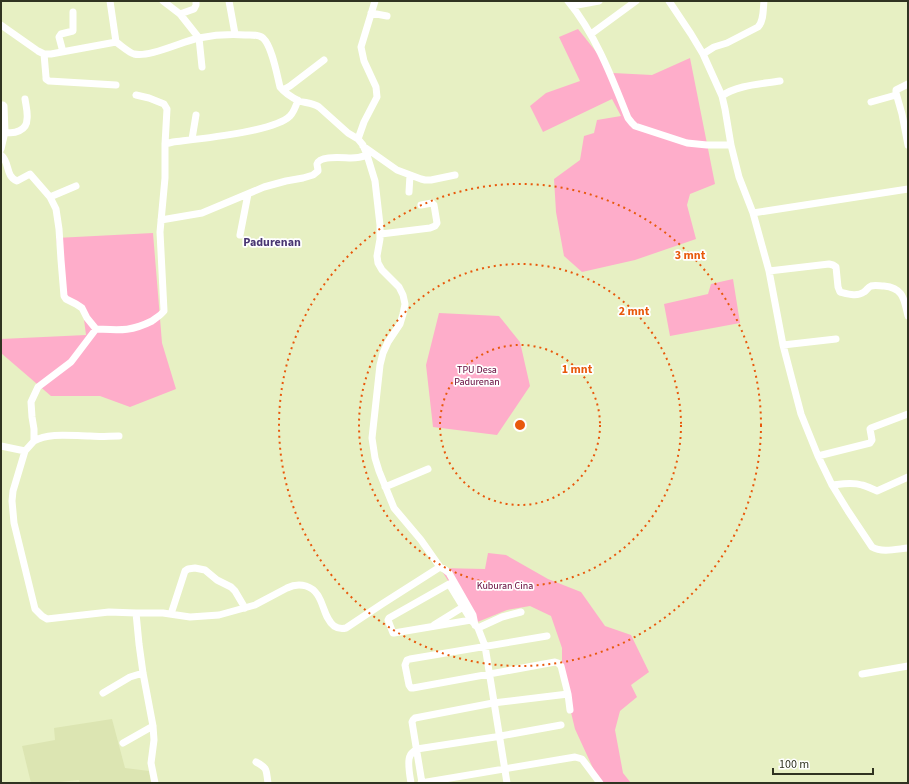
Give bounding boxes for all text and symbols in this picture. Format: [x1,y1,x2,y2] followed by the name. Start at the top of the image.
[243,234,301,251] district label: Padurenan
[675,247,706,264] text: 3 mnt
[619,303,650,320] text: 2 mnt
[562,361,593,378] text: 1 mnt
[454,363,500,389] park label: TPU Desa Padurenan
[513,418,527,432] centre of rings
[477,579,533,593] park label: Kuburan Cina
[773,750,873,776] scale bar
[779,756,809,773] text: 100 m

